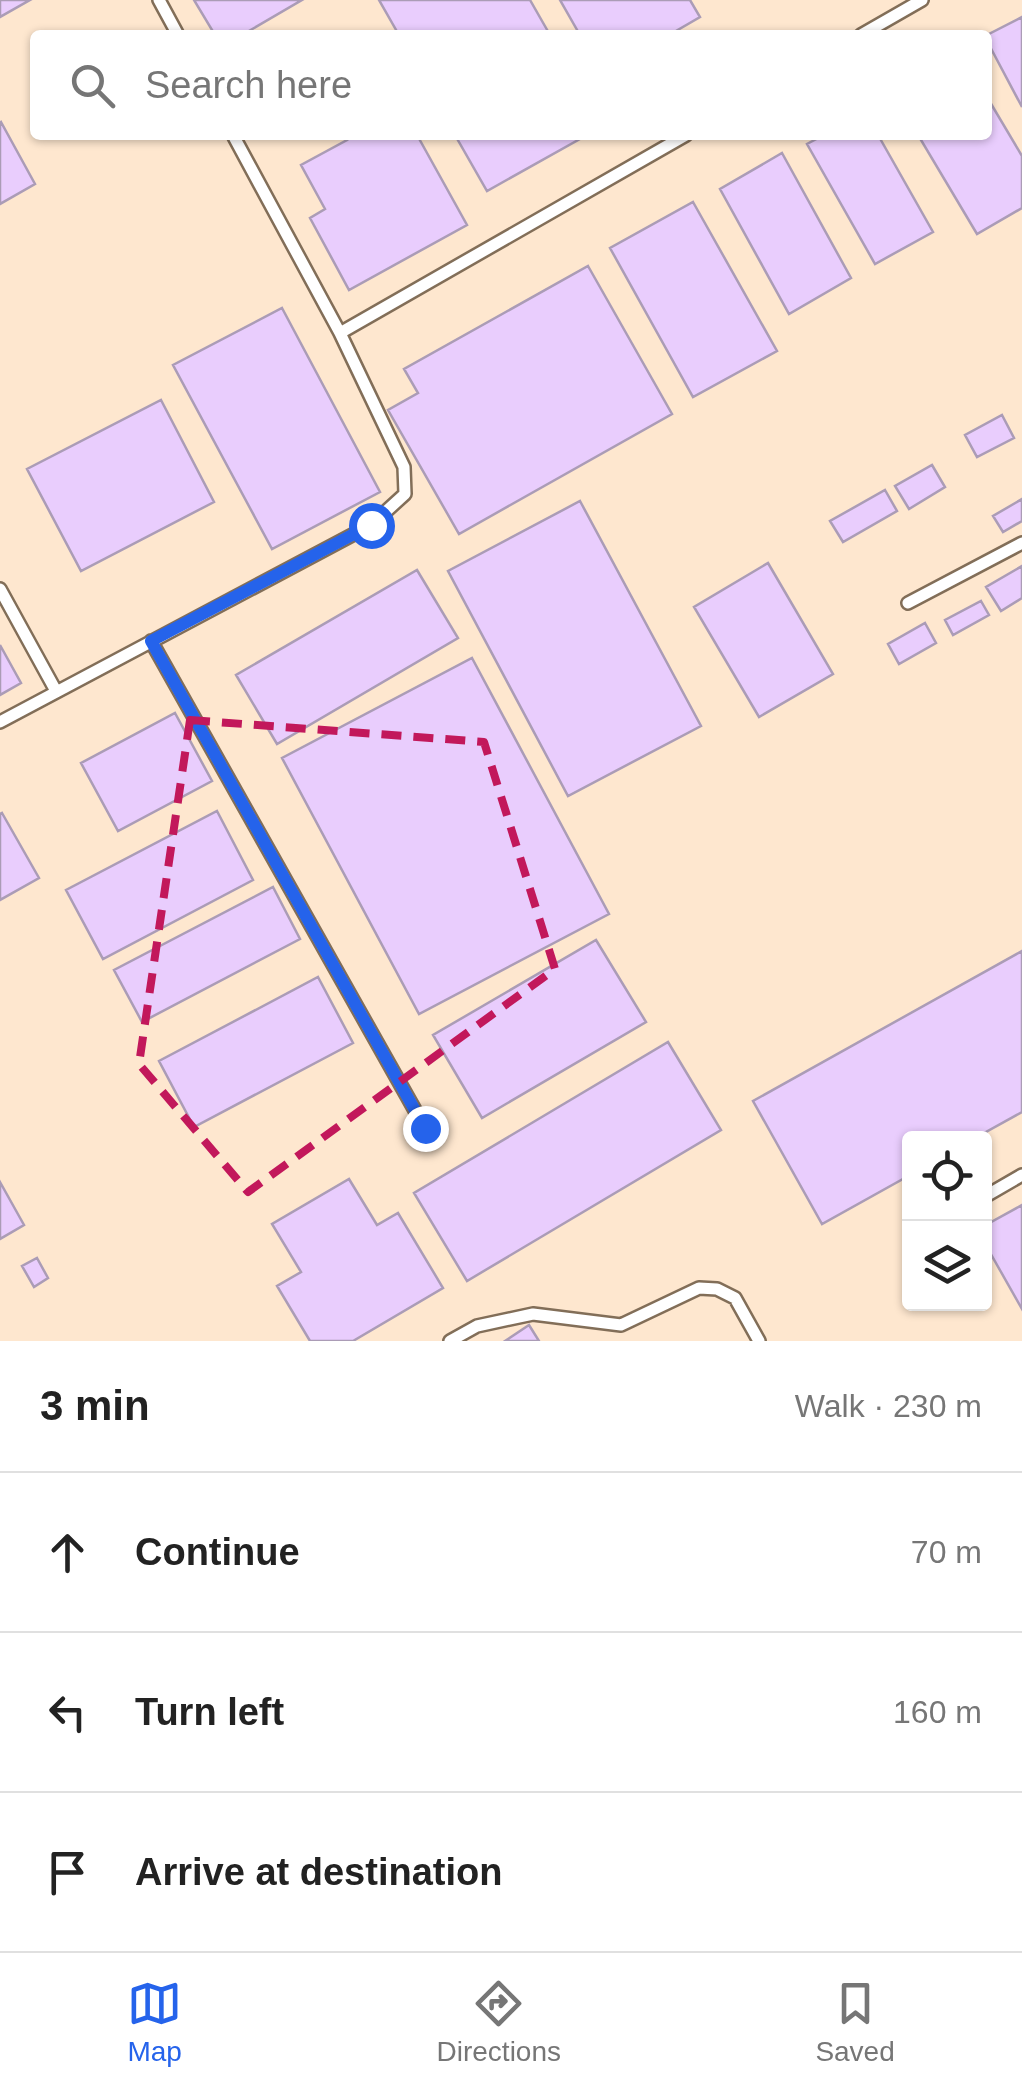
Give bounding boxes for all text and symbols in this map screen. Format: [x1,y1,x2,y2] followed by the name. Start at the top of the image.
[30,30,992,140] search box
[65,58,120,113] icon: search
[145,64,352,106] text: Search here
[349,503,395,549] route start
[403,1106,449,1152] route end
[902,1131,992,1311] map controls
[902,1131,992,1221] button: locate
[902,1221,992,1311] button: layers
[40,1382,150,1429] text: 3 min
[795,1388,982,1424] text: Walk · 230 m
[40,1525,95,1580] icon: ahead
[135,1531,300,1573] text: Continue
[911,1534,982,1570] text: 70 m
[40,1685,95,1740] icon: left
[135,1691,284,1733] text: Turn left
[893,1694,982,1730] text: 160 m
[40,1845,95,1900] icon: arrive
[135,1851,502,1893] text: Arrive at destination
[127,1976,182,2068] tab: Map
[437,1976,561,2068] tab: Directions
[815,1976,895,2068] tab: Saved

